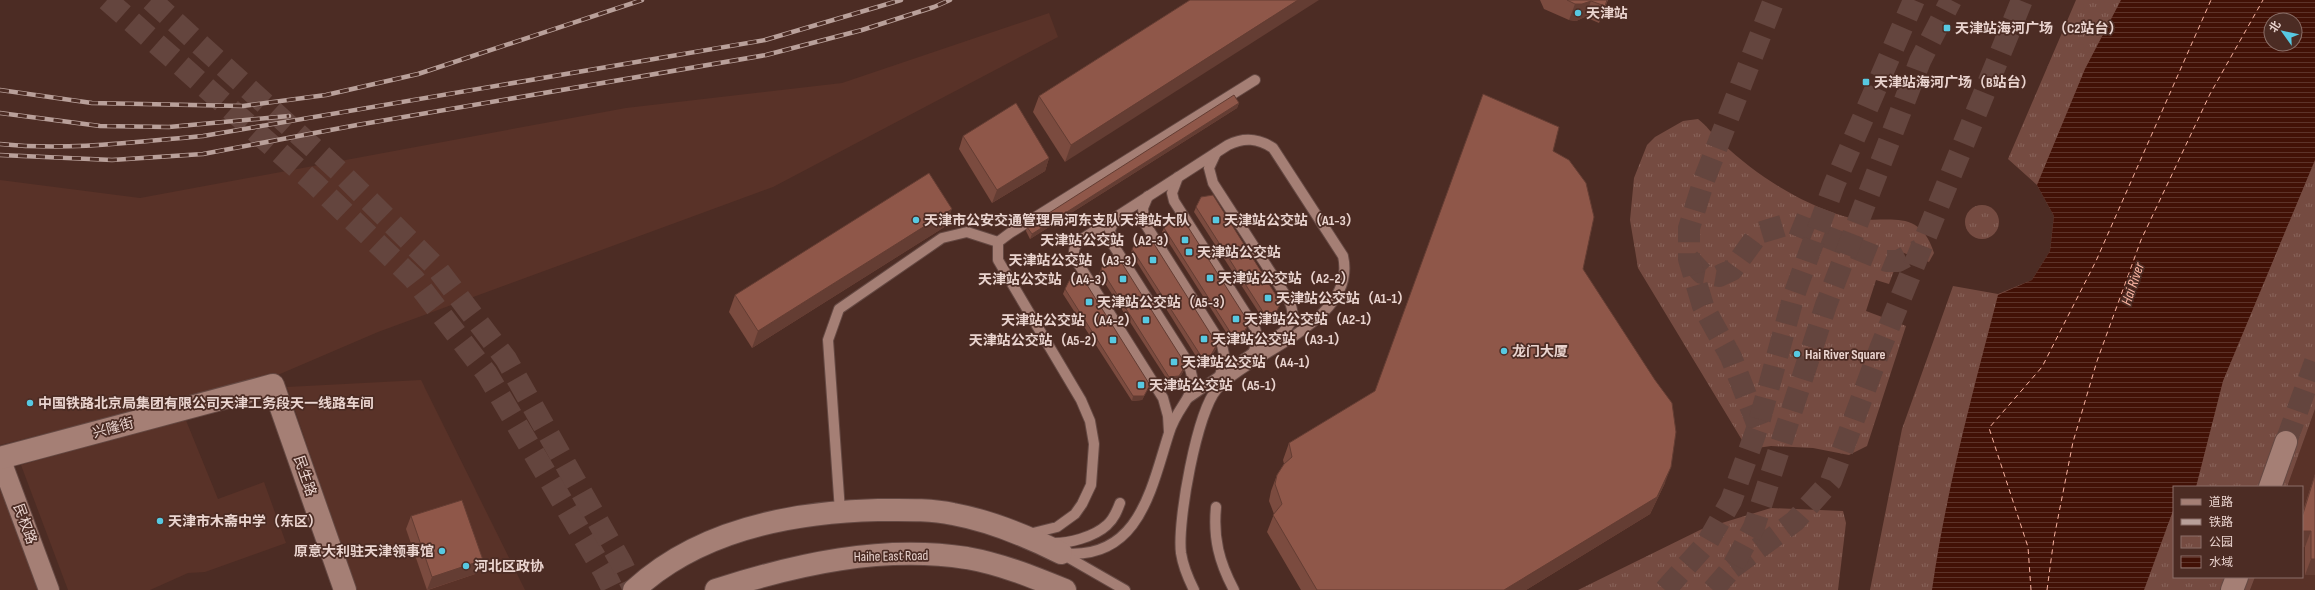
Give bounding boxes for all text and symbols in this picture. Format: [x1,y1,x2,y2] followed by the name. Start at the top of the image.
[1586,5,1628,22] place label: 天津站
[1573,8,1583,18] marker: 天津站
[2263,12,2303,52] north arrow
[2267,19,2283,35] text: 北
[1955,20,2122,37] place label: 天津站海河广场（C2站台）
[1942,23,1952,33] marker: 天津站海河广场（C2站台）
[1874,74,2035,91] place label: 天津站海河广场（B站台）
[1861,77,1871,87] marker: 天津站海河广场（B站台）
[924,212,1190,229] place label: 天津市公安交通管理局河东支队天津站大队
[1224,212,1360,229] place label: 天津站公交站（A1-3）
[911,215,921,225] marker: 天津市公安交通管理局河东支队天津站大队
[1211,215,1221,225] marker: 天津站公交站（A1-3）
[1040,232,1177,249] place label: 天津站公交站（A2-3）
[1180,235,1190,245] marker: 天津站公交站（A2-3）
[1197,244,1281,261] place label: 天津站公交站
[1184,247,1194,257] marker: 天津站公交站
[1008,252,1145,269] place label: 天津站公交站（A3-3）
[1148,255,1158,265] marker: 天津站公交站（A3-3）
[2117,259,2149,308] water label: Hai River
[1218,270,1355,287] place label: 天津站公交站（A2-2）
[978,271,1115,288] place label: 天津站公交站（A4-3）
[1205,273,1215,283] marker: 天津站公交站（A2-2）
[1118,274,1128,284] marker: 天津站公交站（A4-3）
[1276,290,1411,307] place label: 天津站公交站（A1-1）
[1263,293,1273,303] marker: 天津站公交站（A1-1）
[1097,294,1233,311] place label: 天津站公交站（A5-3）
[1084,297,1094,307] marker: 天津站公交站（A5-3）
[1244,311,1380,328] place label: 天津站公交站（A2-1）
[1001,312,1138,329] place label: 天津站公交站（A4-2）
[1231,314,1241,324] marker: 天津站公交站（A2-1）
[1141,315,1151,325] marker: 天津站公交站（A4-2）
[1212,331,1348,348] place label: 天津站公交站（A3-1）
[969,332,1105,349] place label: 天津站公交站（A5-2）
[1199,334,1209,344] marker: 天津站公交站（A3-1）
[1108,335,1118,345] marker: 天津站公交站（A5-2）
[1512,343,1568,360] place label: 龙门大厦
[1499,346,1509,356] marker: 龙门大厦
[1805,346,1886,363] place label: Hai River Square
[1792,349,1802,359] marker: Hai River Square
[1182,354,1318,371] place label: 天津站公交站（A4-1）
[1169,357,1179,367] marker: 天津站公交站（A4-1）
[1149,377,1285,394] place label: 天津站公交站（A5-1）
[1136,380,1146,390] marker: 天津站公交站（A5-1）
[38,395,374,412] place label: 中国铁路北京局集团有限公司天津工务段天一线路车间
[25,398,35,408] marker: 中国铁路北京局集团有限公司天津工务段天一线路车间
[91,414,135,442] street label: 兴隆街
[290,453,320,499] street label: 民生路
[2173,486,2303,578] legend
[2209,495,2233,510] text: 道路
[10,501,40,547] street label: 民权路
[168,513,322,530] place label: 天津市木斋中学（东区）
[2209,515,2233,530] text: 铁路
[155,516,165,526] marker: 天津市木斋中学（东区）
[2209,535,2233,550] text: 公园
[294,543,434,560] place label: 原意大利驻天津领事馆
[437,546,447,556] marker: 原意大利驻天津领事馆
[853,547,929,565] street label: Haihe East Road
[2209,555,2233,570] text: 水域
[474,558,544,575] place label: 河北区政协
[461,561,471,571] marker: 河北区政协

